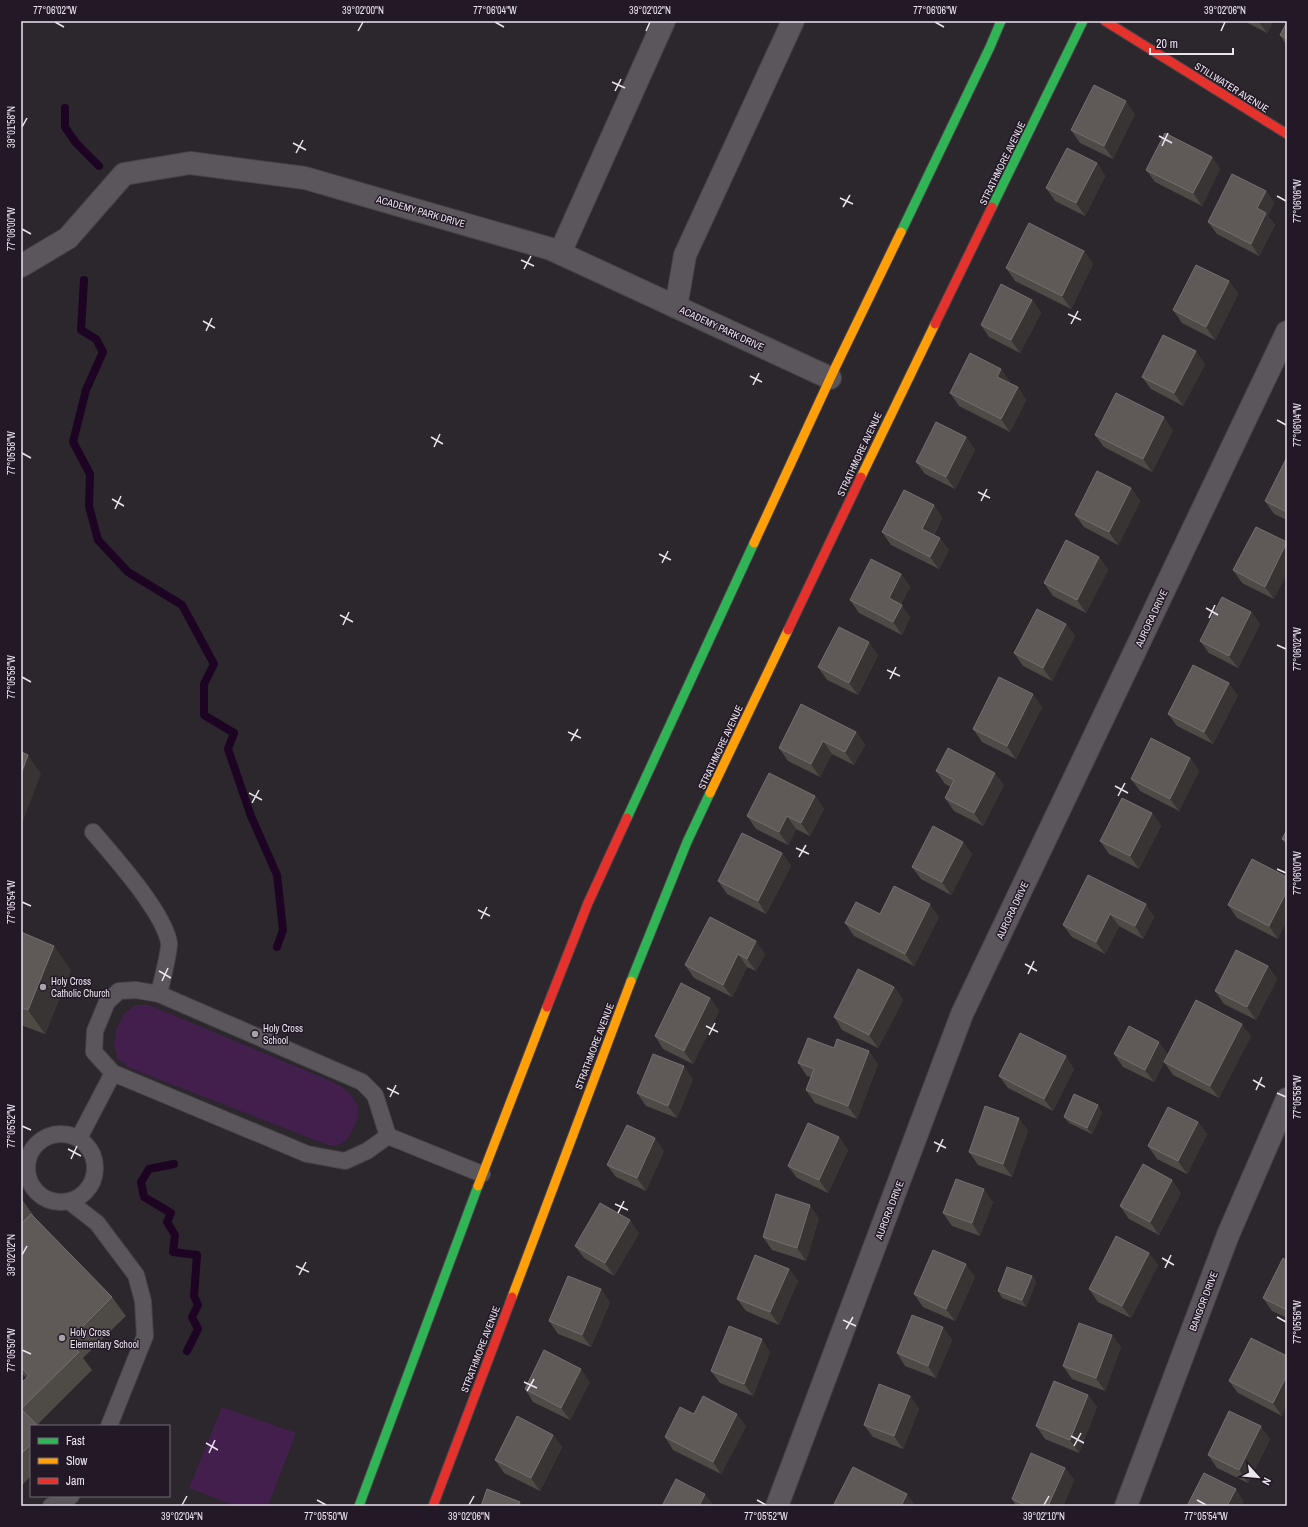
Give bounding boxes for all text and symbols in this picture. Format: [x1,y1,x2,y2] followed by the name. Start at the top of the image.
[33,4,77,17] text: 77°06'02"W
[342,4,384,17] text: 39°02'00"N
[473,4,517,17] text: 77°06'04"W
[629,4,671,17] text: 39°02'02"N
[913,4,957,17] text: 77°06'06"W
[1204,4,1246,17] text: 39°02'06"N
[1150,30,1233,56] scale bar
[1156,36,1178,52] text: 20 m
[1192,59,1271,115] street label: STILLWATER AVENUE
[5,106,18,148] text: 39°01'58"N
[976,119,1028,207] street label: STRATHMORE AVENUE
[1291,179,1304,223] text: 77°06'06"W
[374,192,467,230] street label: ACADEMY PARK DRIVE
[5,207,18,251] text: 77°06'00"W
[677,303,766,354] street label: ACADEMY PARK DRIVE
[1291,403,1304,447] text: 77°06'04"W
[834,410,885,499] street label: STRATHMORE AVENUE
[5,431,18,475] text: 77°05'58"W
[1132,587,1170,650] street label: AURORA DRIVE
[1291,627,1304,671] text: 77°06'02"W
[5,655,18,699] text: 77°05'56"W
[695,703,746,792] street label: STRATHMORE AVENUE
[1291,851,1304,895] text: 77°06'00"W
[993,879,1031,942] street label: AURORA DRIVE
[5,880,18,924] text: 77°05'54"W
[51,975,110,1000] place label: Holy Cross Catholic Church
[38,982,48,992] marker: Holy Cross Catholic Church
[572,1001,617,1091] street label: STRATHMORE AVENUE
[263,1022,303,1047] place label: Holy Cross School
[250,1029,260,1039] marker: Holy Cross School
[1291,1075,1304,1119] text: 77°05'58"W
[5,1104,18,1148] text: 77°05'52"W
[872,1179,907,1242] street label: AURORA DRIVE
[5,1234,18,1276] text: 39°02'02"N
[1186,1269,1221,1333] street label: BANGOR DRIVE
[1291,1300,1304,1344] text: 77°05'56"W
[458,1304,503,1394] street label: STRATHMORE AVENUE
[70,1326,139,1351] place label: Holy Cross Elementary School
[5,1328,18,1372] text: 77°05'50"W
[57,1333,67,1343] marker: Holy Cross Elementary School
[30,1425,170,1497] legend
[66,1433,85,1449] text: Fast
[66,1453,88,1469] text: Slow
[1238,1457,1278,1497] north arrow
[66,1473,85,1489] text: Jam
[1259,1475,1275,1488] text: N
[161,1510,203,1523] text: 39°02'04"N
[304,1510,348,1523] text: 77°05'50"W
[448,1510,490,1523] text: 39°02'06"N
[744,1510,788,1523] text: 77°05'52"W
[1023,1510,1065,1523] text: 39°02'10"N
[1184,1510,1228,1523] text: 77°05'54"W

